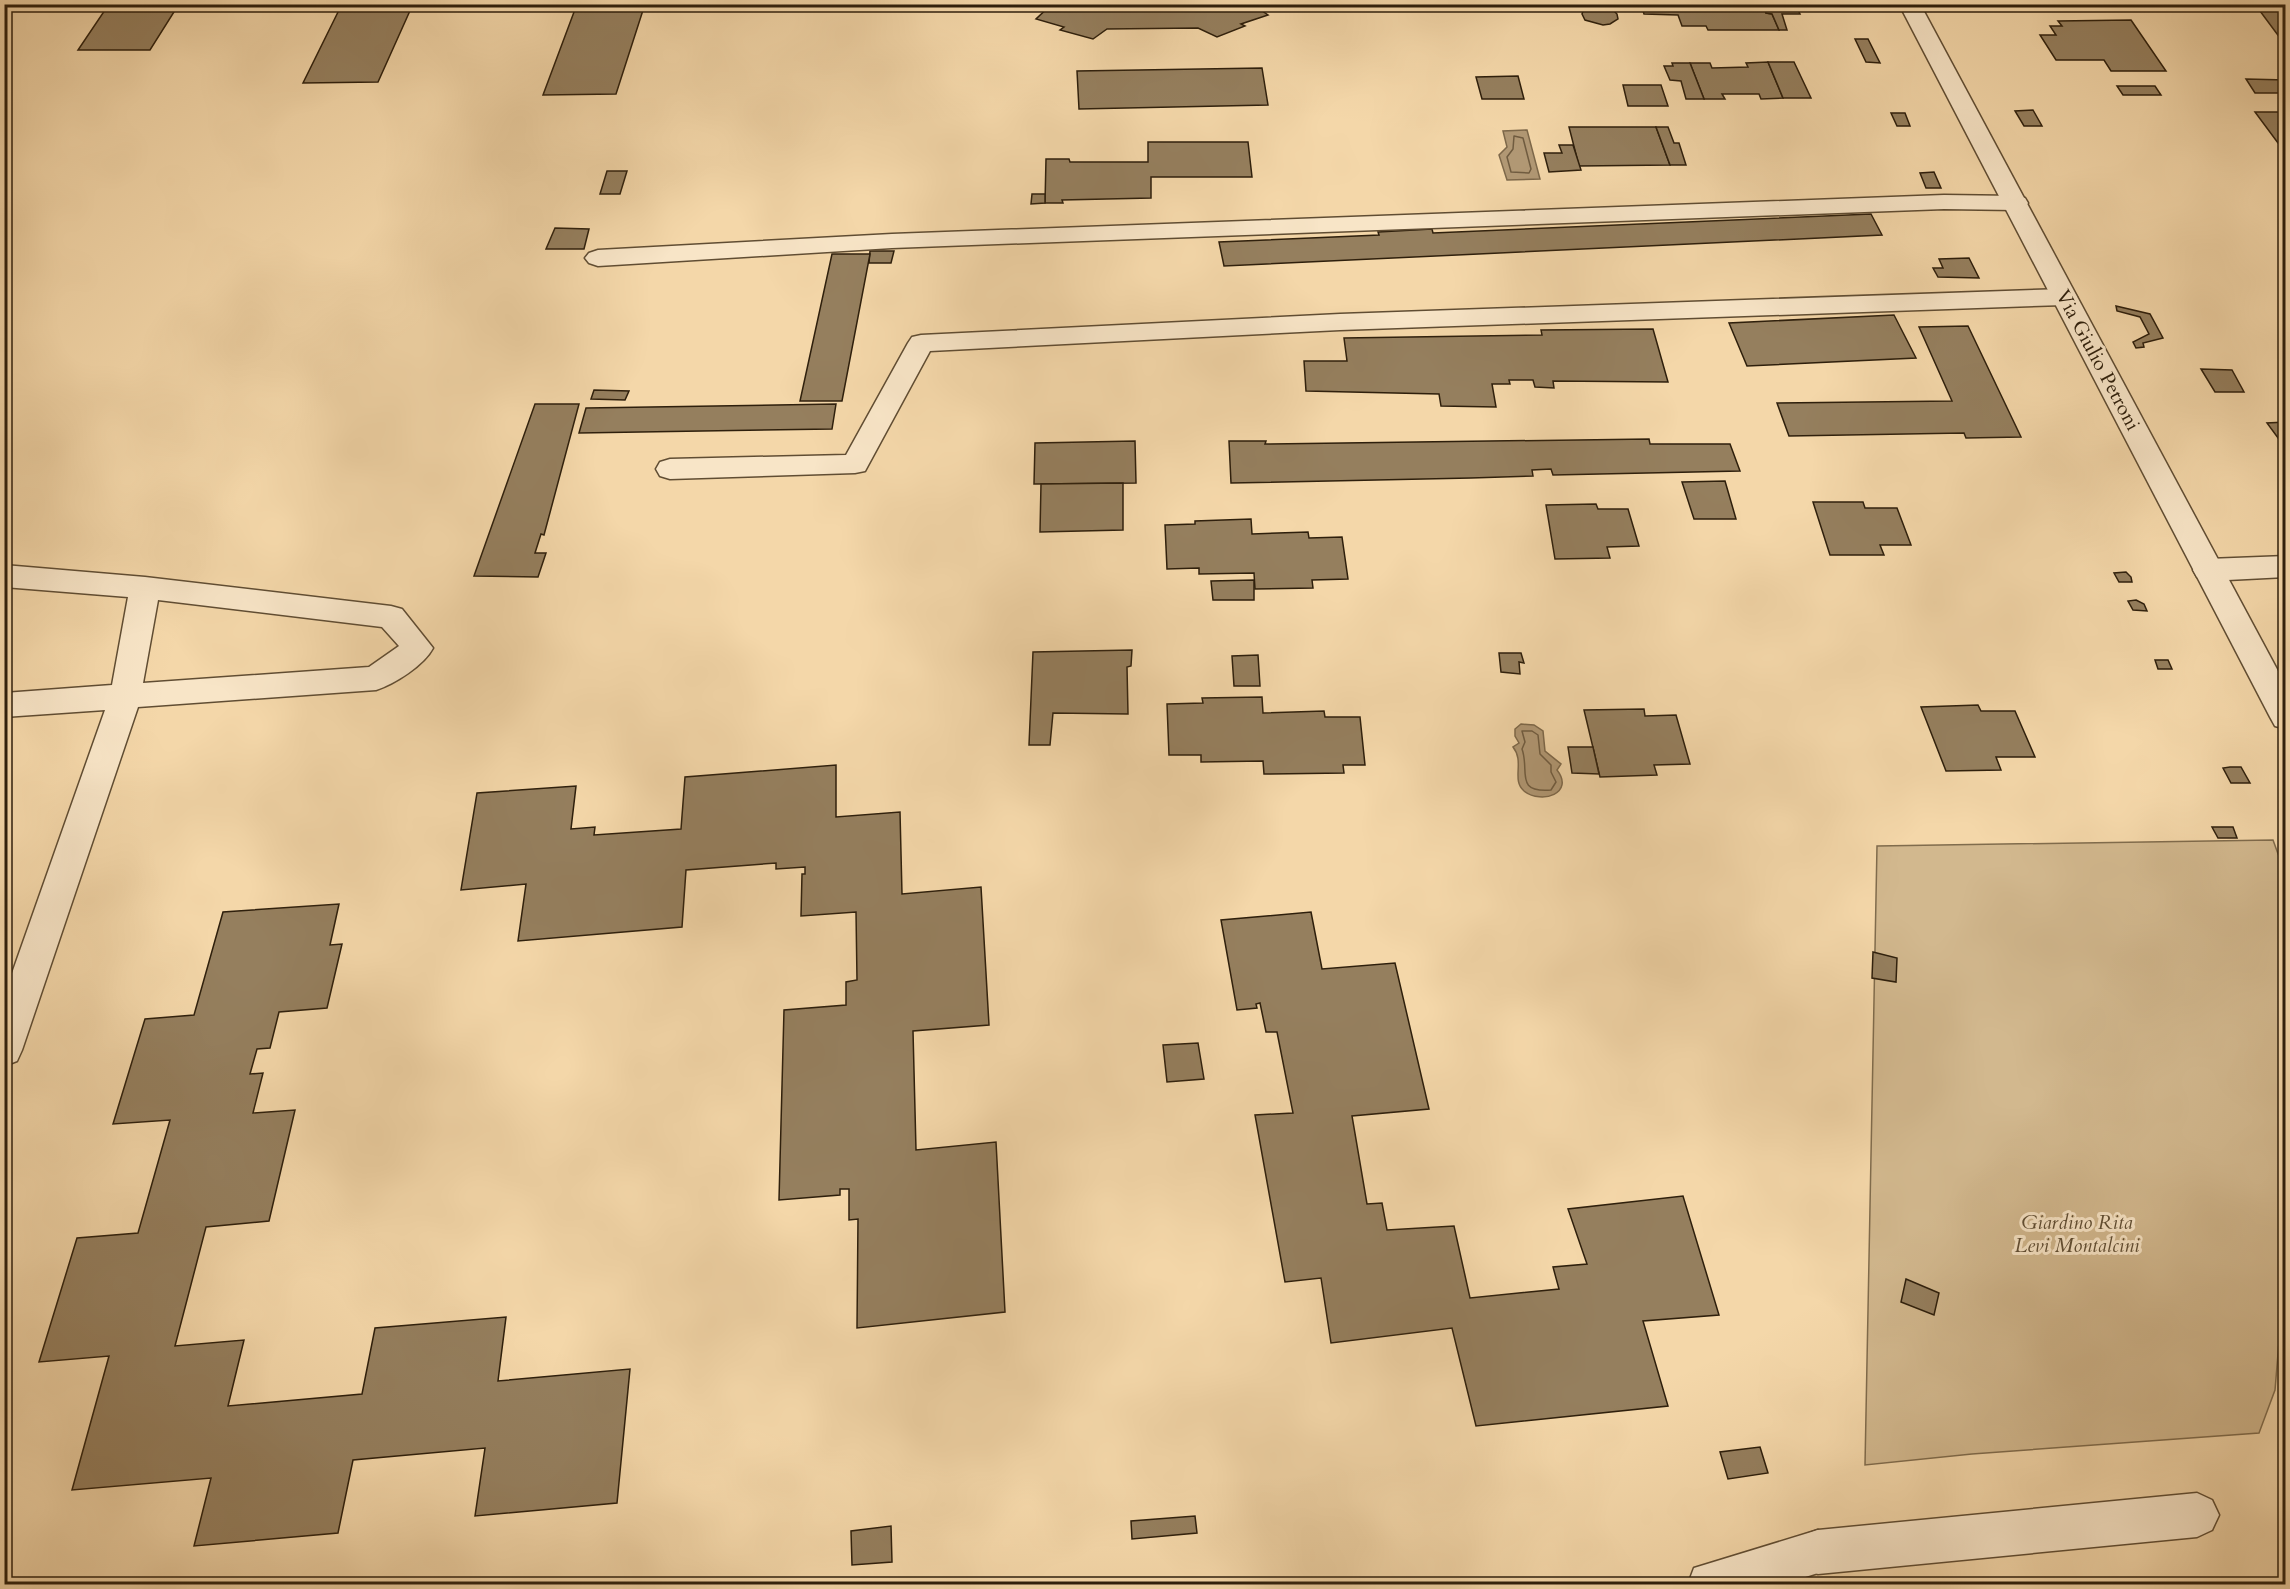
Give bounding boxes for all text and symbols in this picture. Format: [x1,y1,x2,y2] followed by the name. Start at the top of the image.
[2049,285,2147,436] street label: Via Giulio Petroni
[2015,1209,2140,1259] park label: Giardino Rita Levi Montalcini

